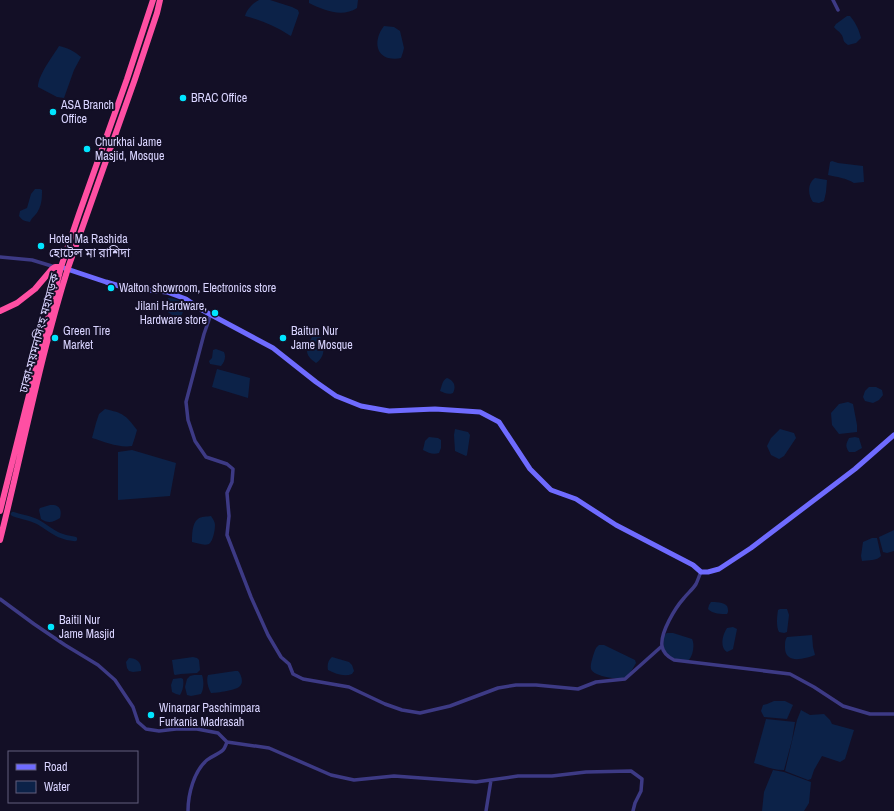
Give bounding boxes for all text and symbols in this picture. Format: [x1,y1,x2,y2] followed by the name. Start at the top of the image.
[191,90,247,106] place label: BRAC Office
[178,93,188,103] marker: BRAC Office
[60,97,114,127] place label: ASA Branch Office
[48,107,58,117] marker: ASA Branch Office
[95,134,164,164] place label: Churkhai Jame Masjid, Mosque
[82,144,92,154] marker: Churkhai Jame Masjid, Mosque
[49,231,131,261] place label: Hotel Ma Rashida হোটেল মা রাশিদা
[36,241,46,251] marker: Hotel Ma Rashida হোটেল মা রাশিদা
[15,271,63,395] street label: ঢাকা-ময়মনসিংহ মহাসড়ক
[119,280,276,296] place label: Walton showroom, Electronics store
[106,283,116,293] marker: Walton showroom, Electronics store
[135,298,207,328] place label: Jilani Hardware, Hardware store
[210,308,220,318] marker: Jilani Hardware, Hardware store
[63,323,110,353] place label: Green Tire Market
[291,323,353,353] place label: Baitun Nur Jame Mosque
[50,333,60,343] marker: Green Tire Market
[278,333,288,343] marker: Baitun Nur Jame Mosque
[59,612,115,642] place label: Baitil Nur Jame Masjid
[46,622,56,632] marker: Baitil Nur Jame Masjid
[159,700,261,730] place label: Winarpar Paschimpara Furkania Madrasah
[146,710,156,720] marker: Winarpar Paschimpara Furkania Madrasah
[8,751,138,803] legend
[44,759,68,775] text: Road
[44,779,71,795] text: Water

